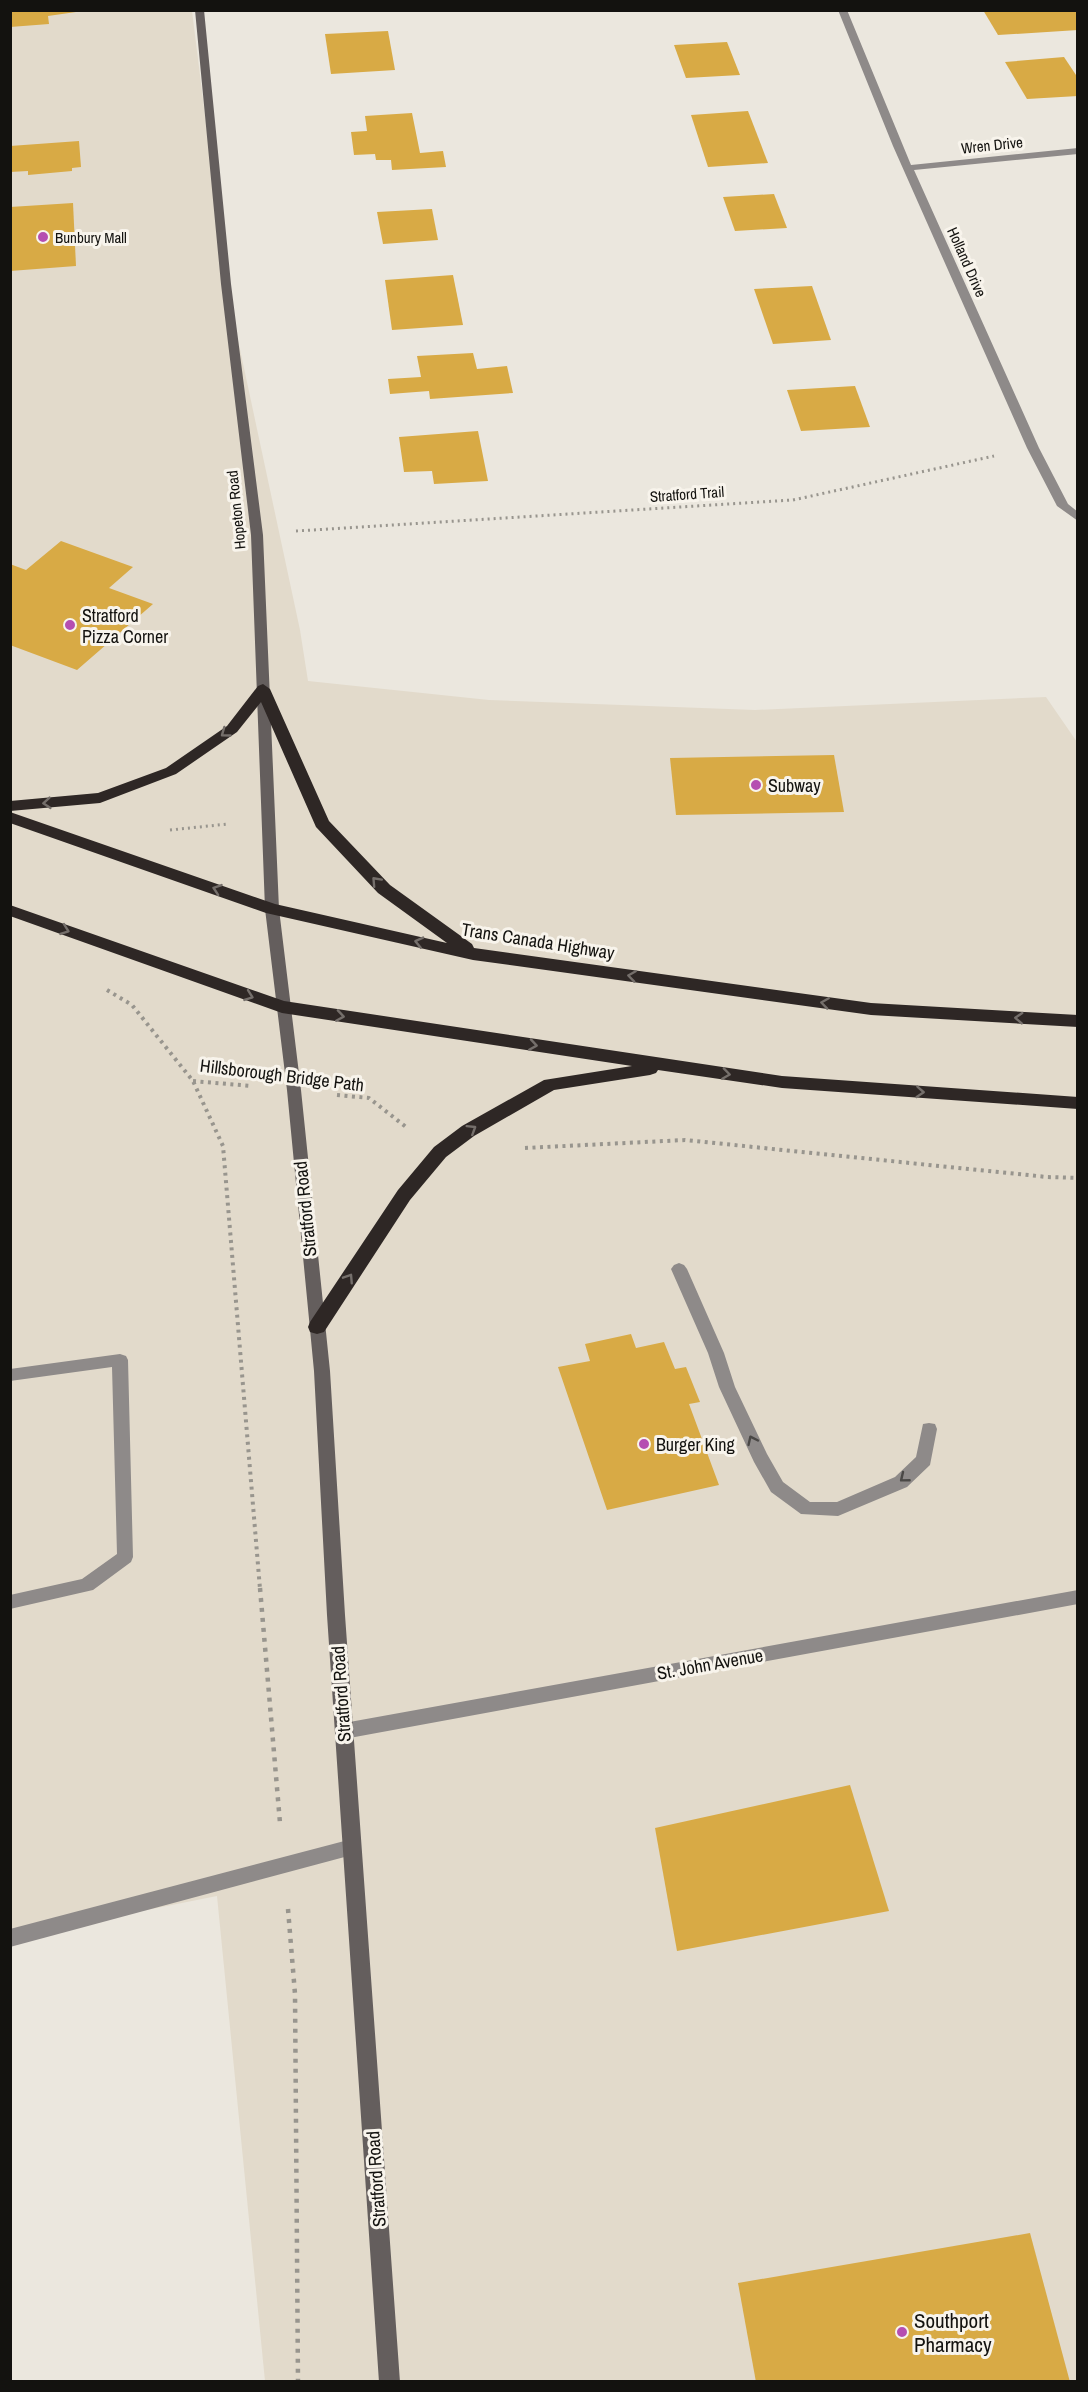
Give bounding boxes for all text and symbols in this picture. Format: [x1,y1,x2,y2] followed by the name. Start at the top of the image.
[960,131,1024,159] street label: Wren Drive
[942,224,992,300] street label: Holland Drive
[55,227,127,248] place label: Bunbury Mall
[36,230,50,244] marker: Bunbury Mall
[221,469,251,551] street label: Hopeton Road
[649,481,725,507] street label: Stratford Trail
[82,603,168,649] place label: Stratford Pizza Corner
[63,618,77,632] marker: Stratford Pizza Corner
[220,726,231,737] one-way arrow
[768,773,821,798] place label: Subway
[749,778,763,792] marker: Subway
[42,796,52,809] one-way arrow
[372,878,383,888] one-way arrow
[212,884,222,897] one-way arrow
[460,917,617,966] street label: Trans Canada Highway
[60,923,70,936] one-way arrow
[414,936,424,949] one-way arrow
[627,970,636,983] one-way arrow
[243,988,254,1001] one-way arrow
[820,997,829,1009] one-way arrow
[335,1009,345,1022] one-way arrow
[1015,1012,1024,1025] one-way arrow
[527,1038,537,1051] one-way arrow
[199,1053,365,1097] street label: Hillsborough Bridge Path
[721,1067,730,1079] one-way arrow
[915,1085,924,1098] one-way arrow
[465,1125,476,1136] one-way arrow
[288,1160,322,1258] street label: Stratford Road
[342,1274,353,1285] one-way arrow
[656,1432,736,1457] place label: Burger King
[747,1435,759,1446] one-way arrow
[637,1437,651,1451] marker: Burger King
[900,1470,911,1481] one-way arrow
[655,1642,765,1686] street label: St. John Avenue
[325,1645,357,1743] street label: Stratford Road
[360,2130,392,2228] street label: Stratford Road
[914,2306,992,2359] place label: Southport Pharmacy
[895,2325,909,2339] marker: Southport Pharmacy

